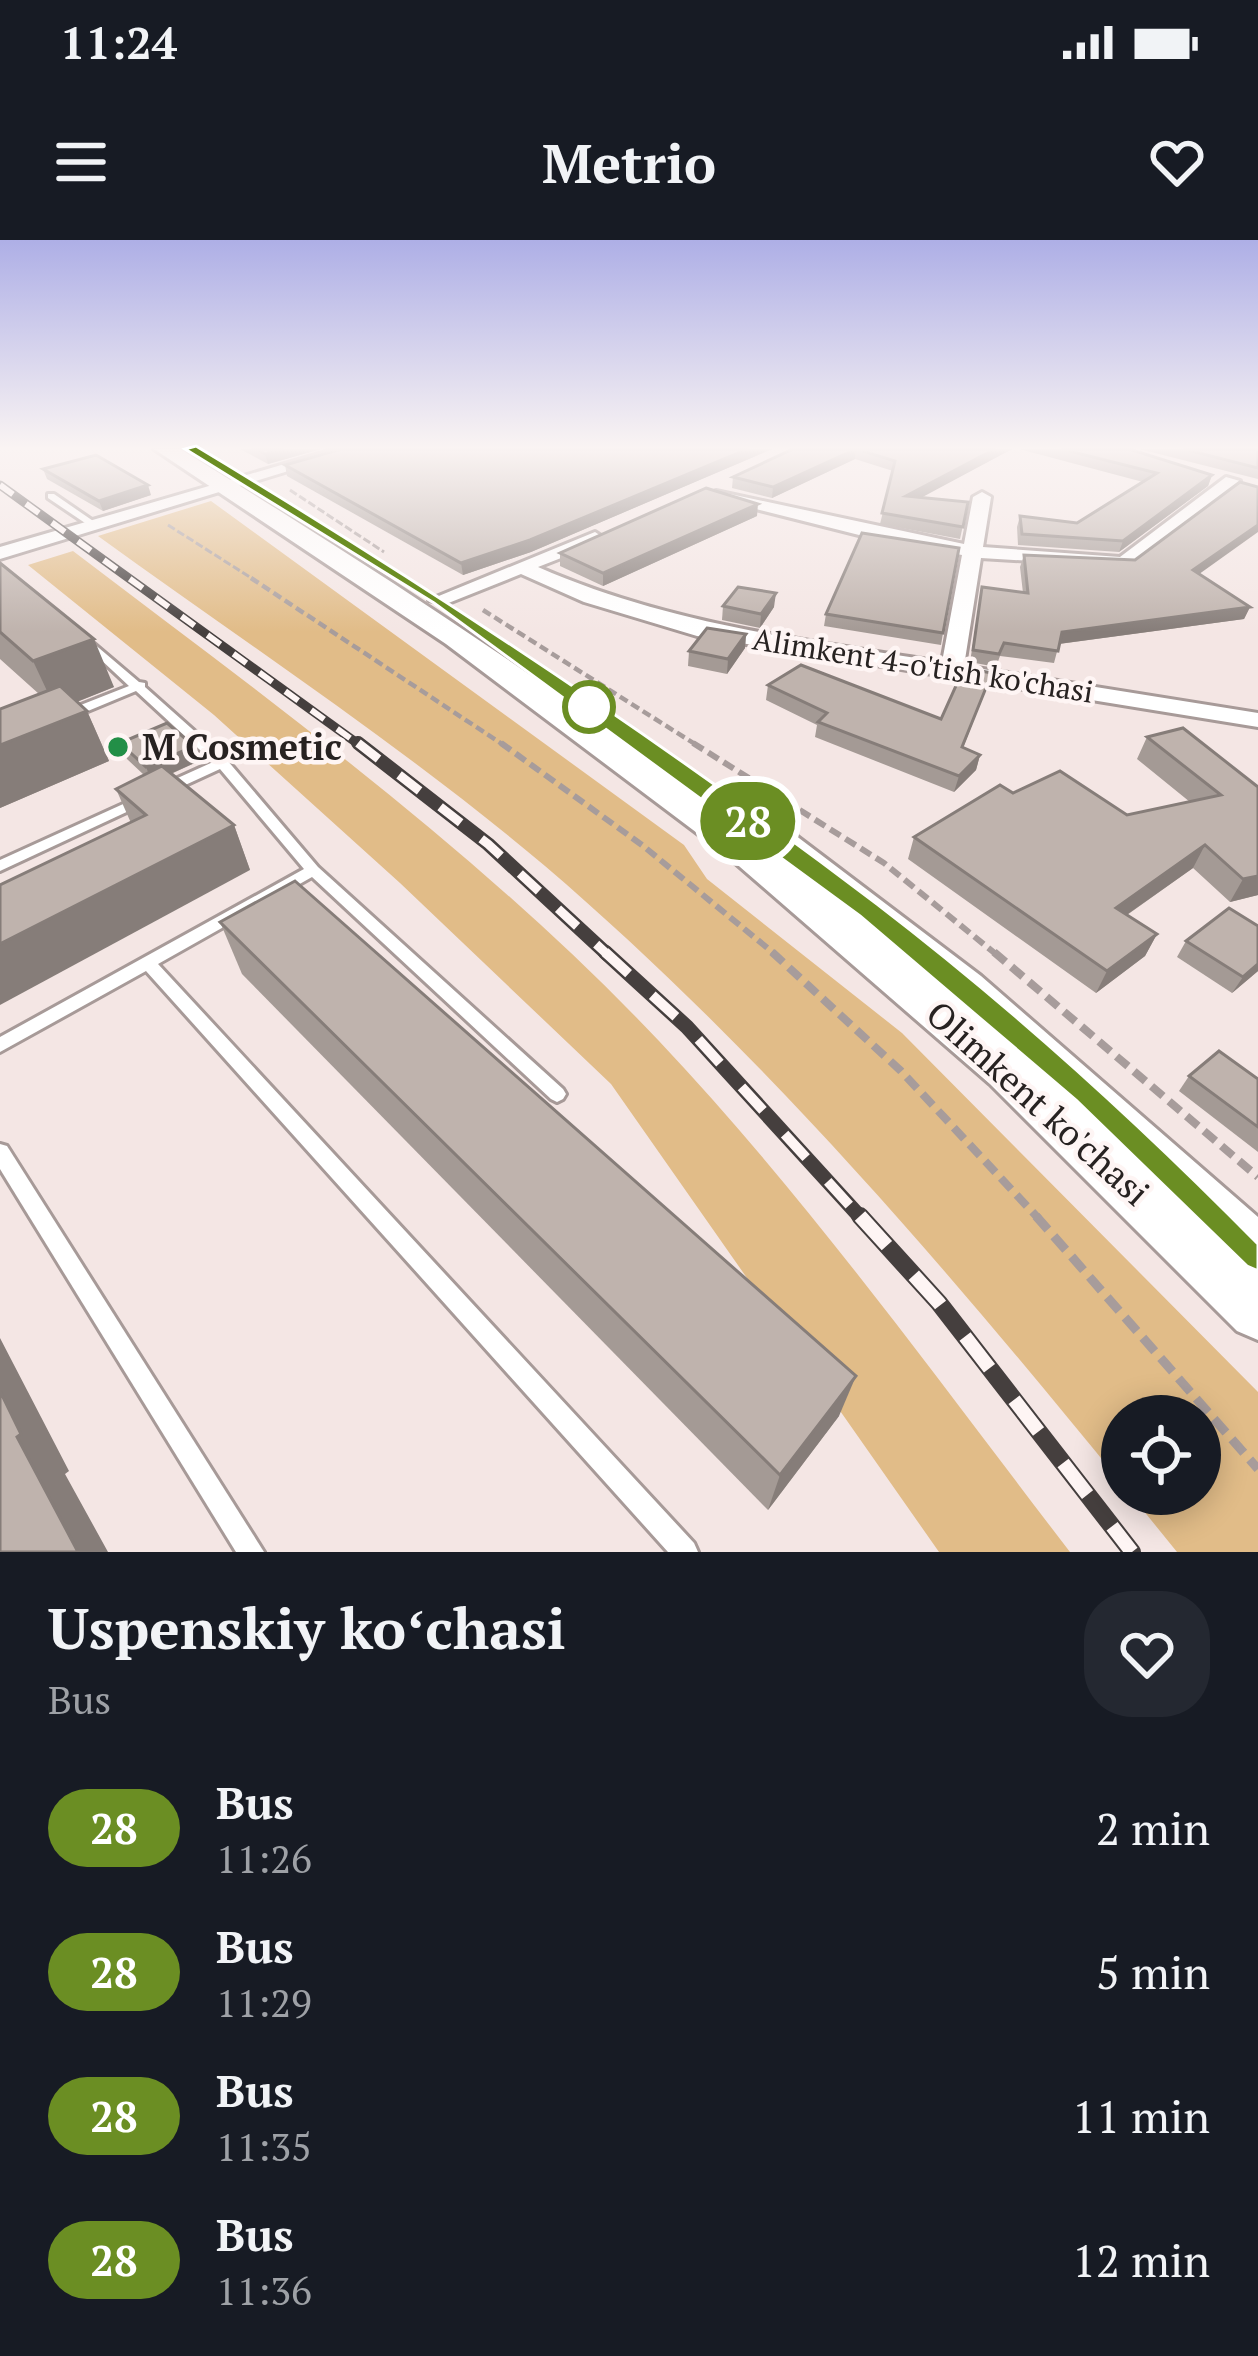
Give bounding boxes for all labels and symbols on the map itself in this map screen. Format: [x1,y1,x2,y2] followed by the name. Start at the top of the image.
[750,618,1096,712] street label: Alimkent 4-o'tish ko'chasi
[564,682,614,732] unlabelled marker
[142,723,342,770] place label: M Cosmetic
[105,734,131,760] marker: M Cosmetic
[694,782,802,860] line badge: 28
[917,990,1160,1215] street label: Olimkent ko'chasi

